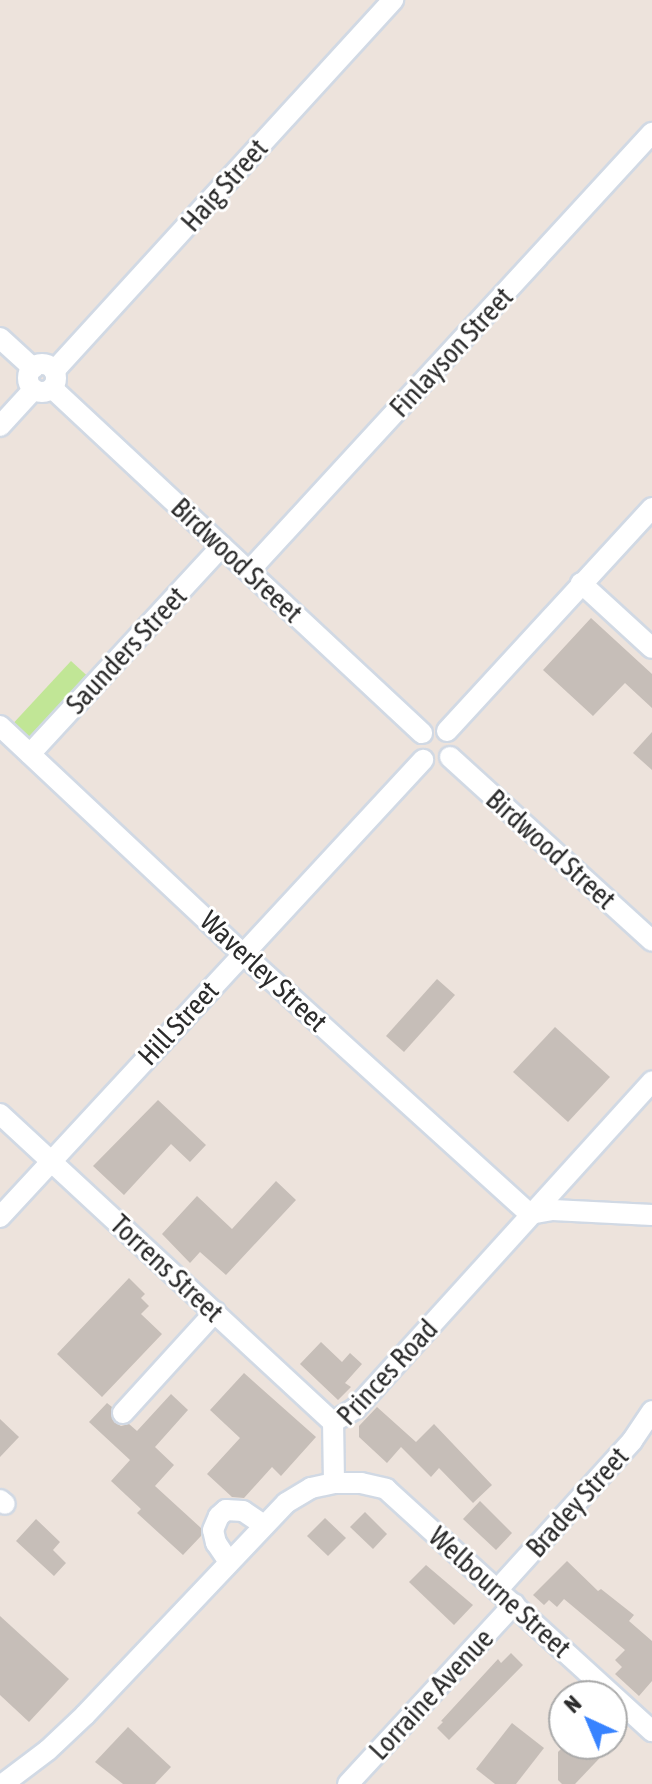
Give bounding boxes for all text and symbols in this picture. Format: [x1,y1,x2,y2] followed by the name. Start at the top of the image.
[174,132,274,238] street label: Haig Street
[382,280,520,424] street label: Finlayson Street
[164,491,310,629] street label: Birdwood Sreeet
[59,580,193,720] street label: Saunders Street
[479,782,623,916] street label: Birdwood Street
[194,904,334,1038] street label: Waverley Street
[131,974,225,1072] street label: Hill Street
[104,1207,230,1329] street label: Torrens Street
[330,1312,444,1432] street label: Princes Road
[519,1440,635,1564] street label: Bradey Street
[422,1520,578,1664] street label: Welbourne Street
[362,1621,500,1767] street label: Lorraine Avenue
[548,1680,628,1760] north arrow
[559,1690,586,1718] text: N

